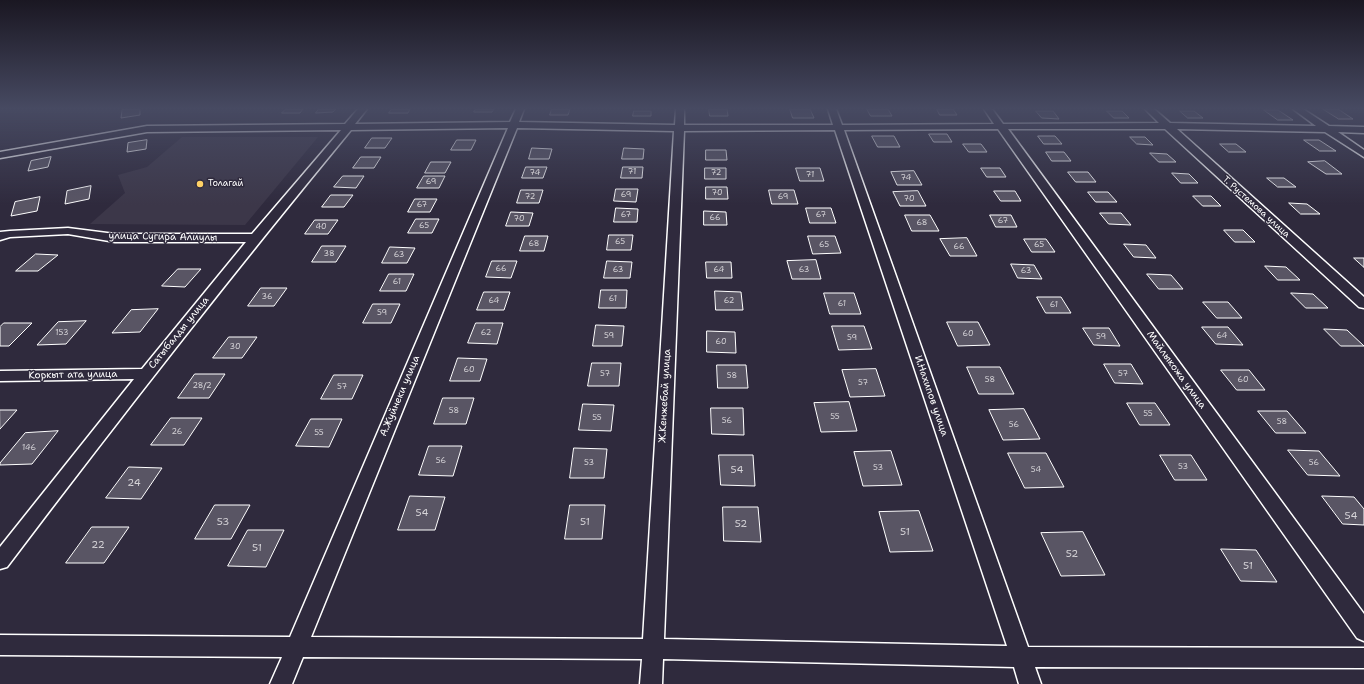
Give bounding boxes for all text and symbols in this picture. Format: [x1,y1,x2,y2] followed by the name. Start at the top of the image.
[628,167,636,177] house number: 71
[530,168,540,178] house number: 74
[711,168,721,178] house number: 72
[806,170,814,180] house number: 71
[901,173,911,183] house number: 74
[1220,174,1292,240] street label: Т. Рустемова улица
[426,177,436,187] house number: 69
[195,179,205,189] marker: Толагай
[208,179,243,189] place label: Толагай
[711,188,723,198] house number: 70
[621,190,631,200] house number: 69
[525,192,535,202] house number: 72
[778,192,788,202] house number: 69
[903,194,915,204] house number: 70
[417,200,427,210] house number: 67
[621,210,631,220] house number: 67
[816,210,826,220] house number: 67
[710,213,720,223] house number: 66
[513,214,525,224] house number: 70
[998,216,1008,226] house number: 67
[917,218,927,228] house number: 68
[419,221,429,231] house number: 65
[315,222,327,232] house number: 40
[109,230,217,244] street label: улица Сугира Алиулы
[615,237,625,247] house number: 65
[529,239,539,249] house number: 68
[819,240,829,250] house number: 65
[1034,240,1044,250] house number: 65
[954,242,964,252] house number: 66
[324,249,334,259] house number: 38
[394,250,404,260] house number: 63
[496,264,506,274] house number: 66
[613,265,623,275] house number: 63
[714,265,724,275] house number: 64
[799,265,809,275] house number: 63
[1021,266,1031,276] house number: 63
[393,277,401,287] house number: 61
[262,292,272,302] house number: 36
[146,294,212,372] street label: Сатыбалды улица
[609,294,617,304] house number: 61
[489,296,499,306] house number: 64
[724,296,734,306] house number: 62
[838,299,846,309] house number: 61
[1050,300,1058,310] house number: 61
[377,308,387,318] house number: 59
[55,328,69,338] house number: 153
[481,328,491,338] house number: 62
[963,329,973,339] house number: 60
[1144,329,1208,411] street label: Майлыкожа улица
[604,331,614,341] house number: 59
[1217,331,1227,341] house number: 64
[1096,332,1106,342] house number: 59
[847,333,857,343] house number: 59
[716,337,726,347] house number: 60
[229,342,241,352] house number: 30
[657,349,673,443] street label: Ж.Кенжебай улица
[378,354,422,438] street label: А.Жуйнеки улица
[912,354,950,438] street label: И.Нахипов улица
[464,365,474,375] house number: 60
[28,368,118,382] street label: Коркыт ата улица
[600,369,610,379] house number: 57
[1118,369,1128,379] house number: 57
[727,371,737,381] house number: 58
[985,375,995,385] house number: 58
[1238,375,1248,385] house number: 60
[858,378,868,388] house number: 57
[192,381,212,391] house number: 28/2
[337,382,347,392] house number: 57
[449,406,459,416] house number: 58
[1143,409,1153,419] house number: 55
[830,412,840,422] house number: 55
[592,413,602,423] house number: 55
[722,416,732,426] house number: 56
[1277,417,1287,427] house number: 58
[1009,420,1019,430] house number: 56
[172,427,182,437] house number: 26
[314,428,324,438] house number: 55
[22,443,36,453] house number: 146
[436,456,446,466] house number: 56
[584,458,594,468] house number: 53
[1309,458,1319,468] house number: 56
[1178,462,1188,472] house number: 53
[873,463,883,473] house number: 53
[731,464,743,476] house number: 54
[1031,465,1041,475] house number: 54
[127,477,141,489] house number: 24
[416,507,428,519] house number: 54
[1345,510,1357,522] house number: 54
[217,516,229,528] house number: 53
[580,516,590,528] house number: 51
[735,518,747,530] house number: 52
[900,526,910,538] house number: 51
[91,539,105,551] house number: 22
[252,542,262,554] house number: 51
[1066,548,1078,560] house number: 52
[1243,560,1253,572] house number: 51

